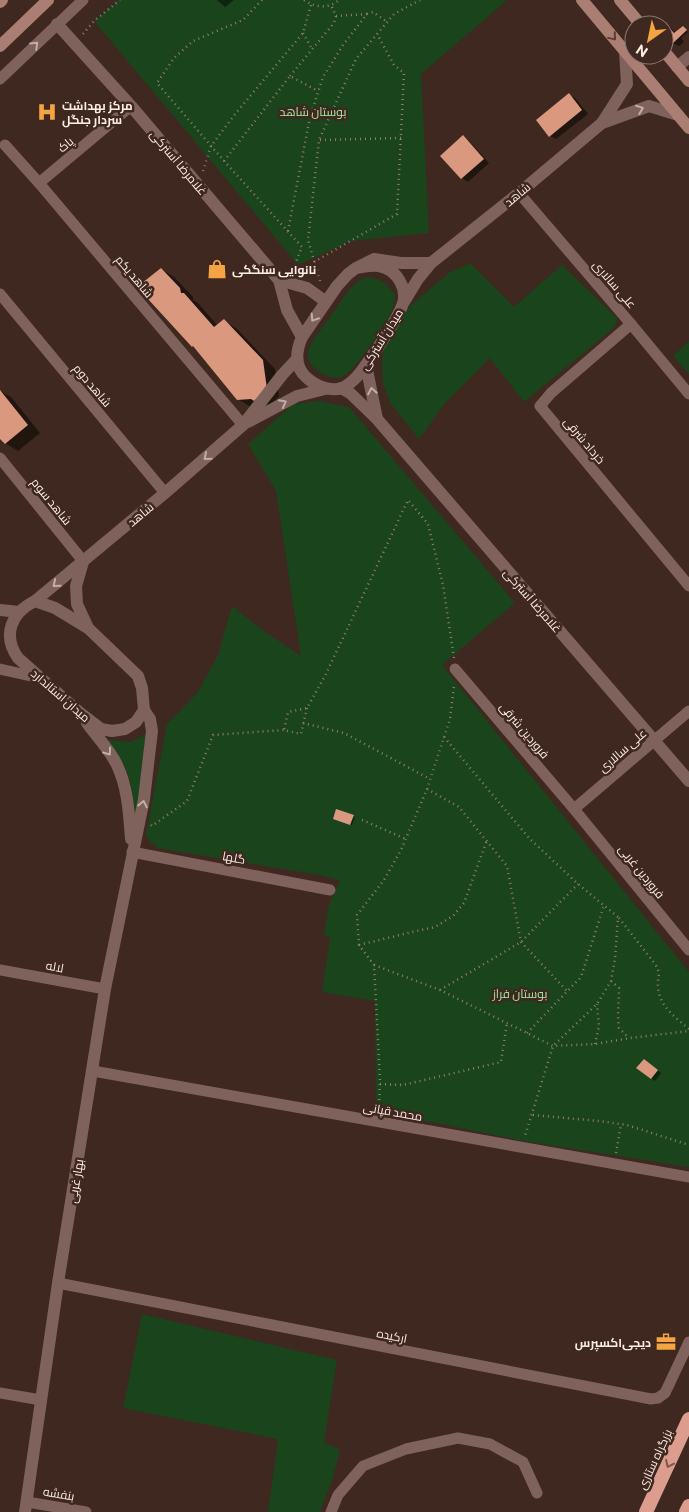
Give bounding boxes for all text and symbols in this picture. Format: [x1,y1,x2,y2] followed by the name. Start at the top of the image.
[624,15,674,65] north arrow
[608,32,617,41] one-way arrow
[633,41,651,61] text: N
[30,42,39,51] one-way arrow
[62,98,133,128] place label: مرکز بهداشت سردار جنگل
[36,101,58,123] hospital icon: مرکز بهداشت سردار جنگل
[280,104,346,119] park label: بوستان شاهد
[635,105,644,115] one-way arrow
[147,127,210,198] street label: غلامرضا آسترکی
[54,133,78,157] street label: پاک
[501,179,533,209] street label: شاهد
[112,252,157,301] street label: شاهد یکم
[590,257,640,311] street label: علی سالاری
[206,258,228,280] shop icon: نانوایی سنگکی
[232,262,316,278] place label: نانوایی سنگکی
[357,306,406,373] street label: میدان آسترکی
[311,313,320,322] one-way arrow
[70,361,115,411] street label: شاهد دوم
[367,387,377,396] one-way arrow
[278,399,287,409] one-way arrow
[561,414,608,467] street label: خرداد شرقی
[203,451,212,460] one-way arrow
[27,475,75,529] street label: شاهد سوم
[124,499,156,529] street label: شاهد
[501,565,565,636] street label: غلامرضا آسترکی
[52,579,61,588] one-way arrow
[28,666,93,725] street label: میدان استاندارد
[497,699,553,762] street label: فروردین شرقی
[595,725,649,775] street label: علی سالاری
[102,746,111,756] one-way arrow
[137,800,148,808] one-way arrow
[615,841,668,901] street label: فروردین غربی
[221,848,247,867] street label: گلها
[45,958,65,974] street label: لاله
[492,986,547,1001] park label: بوستان فراز
[362,1099,424,1125] street label: محمد قپانی
[65,1158,86,1204] street label: بهار غربی
[375,1325,408,1346] street label: ارکیده
[655,1331,677,1353] office icon: دیجی‌اکسپرس
[575,1335,651,1352] place label: دیجی‌اکسپرس
[634,1427,675,1492] street label: بزرگراه ستاری
[665,1459,675,1468] one-way arrow
[42,1483,76,1504] street label: بنفشه

